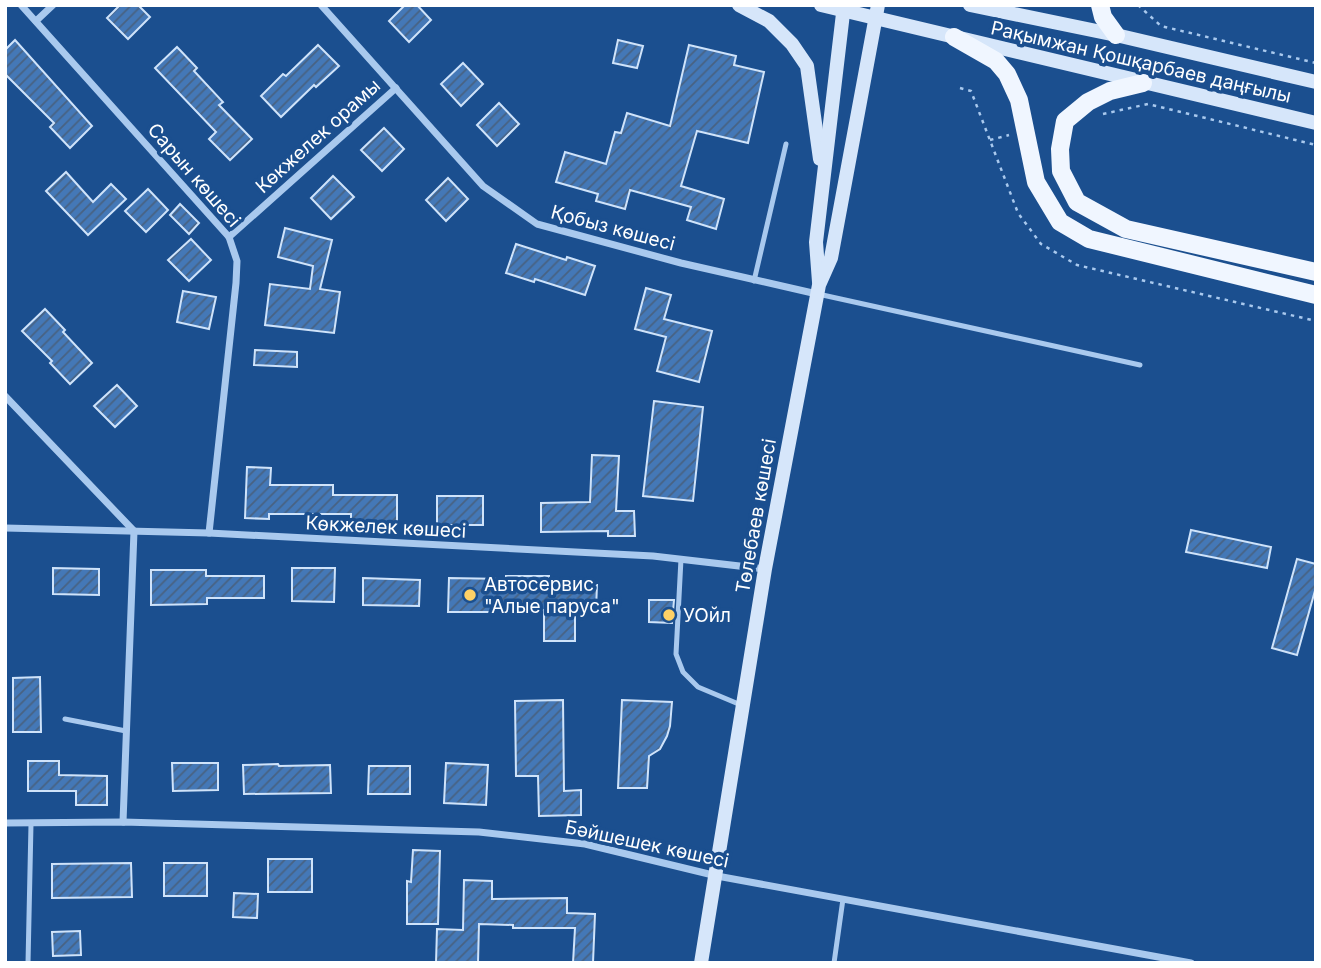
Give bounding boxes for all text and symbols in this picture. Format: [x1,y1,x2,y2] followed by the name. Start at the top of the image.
[989,16,1293,108] street label: Рақымжан Қошқарбаев даңғылы
[251,74,385,198] street label: Көкжелек орамы
[143,118,245,232] street label: Сарын көшесі
[548,200,678,256] street label: Қобыз көшесі
[731,437,781,595] street label: Төлебаев көшесі
[305,511,467,543] street label: Көкжелек көшесі
[484,573,620,618] place label: Автосервис "Алые паруса"
[462,587,478,603] marker: Автосервис "Алые паруса"
[683,604,731,627] place label: УОйл
[661,607,677,623] marker: УОйл
[563,815,731,873] street label: Бәйшешек көшесі

